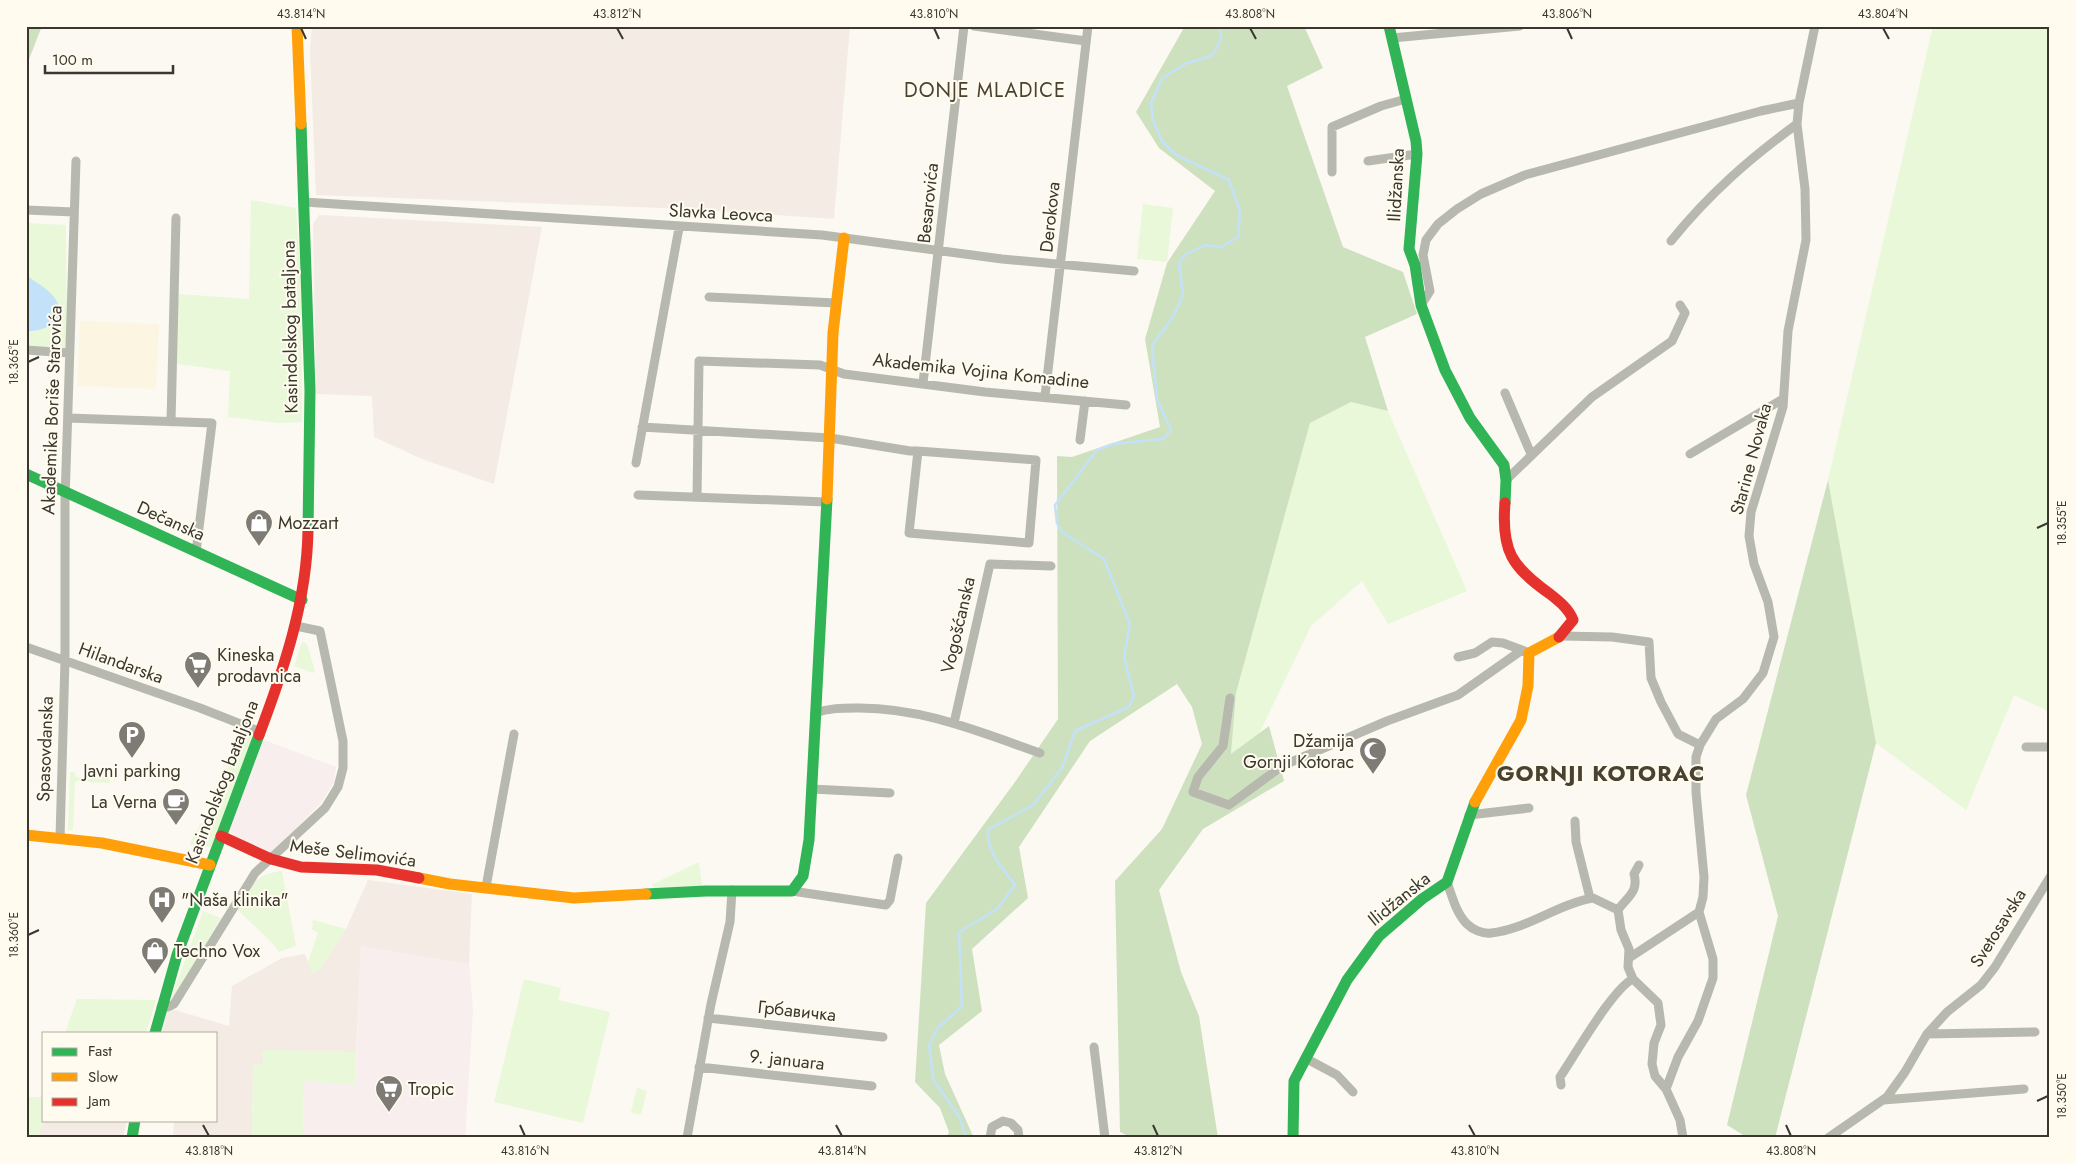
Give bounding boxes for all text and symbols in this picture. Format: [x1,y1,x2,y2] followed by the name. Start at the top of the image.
[277,5,325,23] text: 43.814°N
[593,5,641,23] text: 43.812°N
[910,5,958,23] text: 43.810°N
[1225,5,1275,23] text: 43.808°N
[1542,5,1592,23] text: 43.806°N
[1858,5,1908,23] text: 43.804°N
[45,42,172,74] scale bar
[52,49,93,71] text: 100 m
[904,76,1066,105] district label: DONJE MLADICE
[1381,148,1411,222] street label: Ilidžanska
[911,162,945,244] street label: Besarovića
[1033,180,1067,254] street label: Derokova
[668,197,774,229] street label: Slavka Leovca
[275,240,305,414] street label: Kasindolskog bataljona
[35,305,69,515] street label: Akademika Boriše Starovića
[5,339,23,385] text: 18.365°E
[872,347,1090,395] street label: Akademika Vojina Komadine
[1724,400,1778,518] street label: Starine Novaka
[133,494,209,548] street label: Dečanska
[2053,500,2071,546] text: 18.355°E
[244,508,274,547] shop icon: Mozzart
[278,510,339,536] place label: Mozzart
[934,574,982,676] street label: Vogošćanska
[75,636,167,690] street label: Hilandarska
[217,642,301,689] place label: Kineska prodavnica
[183,650,213,689] supermarket icon: Kineska prodavnica
[30,696,60,802] street label: Spasovdanska
[179,696,265,868] street label: Kasindolskog bataljona
[117,720,147,759] parking icon: Javni parking
[1243,728,1354,775] place label: Džamija Gornji Kotorac
[1358,736,1388,775] mosque icon: Džamija Gornji Kotorac
[1497,757,1705,789] district label: GORNJI KOTORAC
[81,758,181,784] place label: Javni parking
[161,787,191,826] cafe icon: La Verna
[91,789,157,815] place label: La Verna
[288,832,418,874] street label: Meše Selimovića
[1362,866,1436,932] street label: Ilidžanska
[1964,884,2032,972] street label: Svetosavska
[147,885,177,924] hospital icon: "Naša klinika"
[181,887,289,913] place label: "Naša klinika"
[5,912,23,958] text: 18.360°E
[140,936,170,975] shop icon: Techno Vox
[174,938,261,964] place label: Techno Vox
[757,994,837,1028] street label: Грбавичка
[42,1032,218,1122] legend
[88,1040,112,1062] text: Fast
[748,1043,826,1077] street label: 9. januara
[88,1066,119,1088] text: Slow
[2053,1073,2071,1119] text: 18.350°E
[374,1074,404,1113] supermarket icon: Tropic
[408,1076,454,1102] place label: Tropic
[86,1090,111,1112] text: Jam
[185,1142,233,1160] text: 43.818°N
[501,1142,549,1160] text: 43.816°N
[818,1142,866,1160] text: 43.814°N
[1134,1142,1182,1160] text: 43.812°N
[1451,1142,1499,1160] text: 43.810°N
[1766,1142,1816,1160] text: 43.808°N

